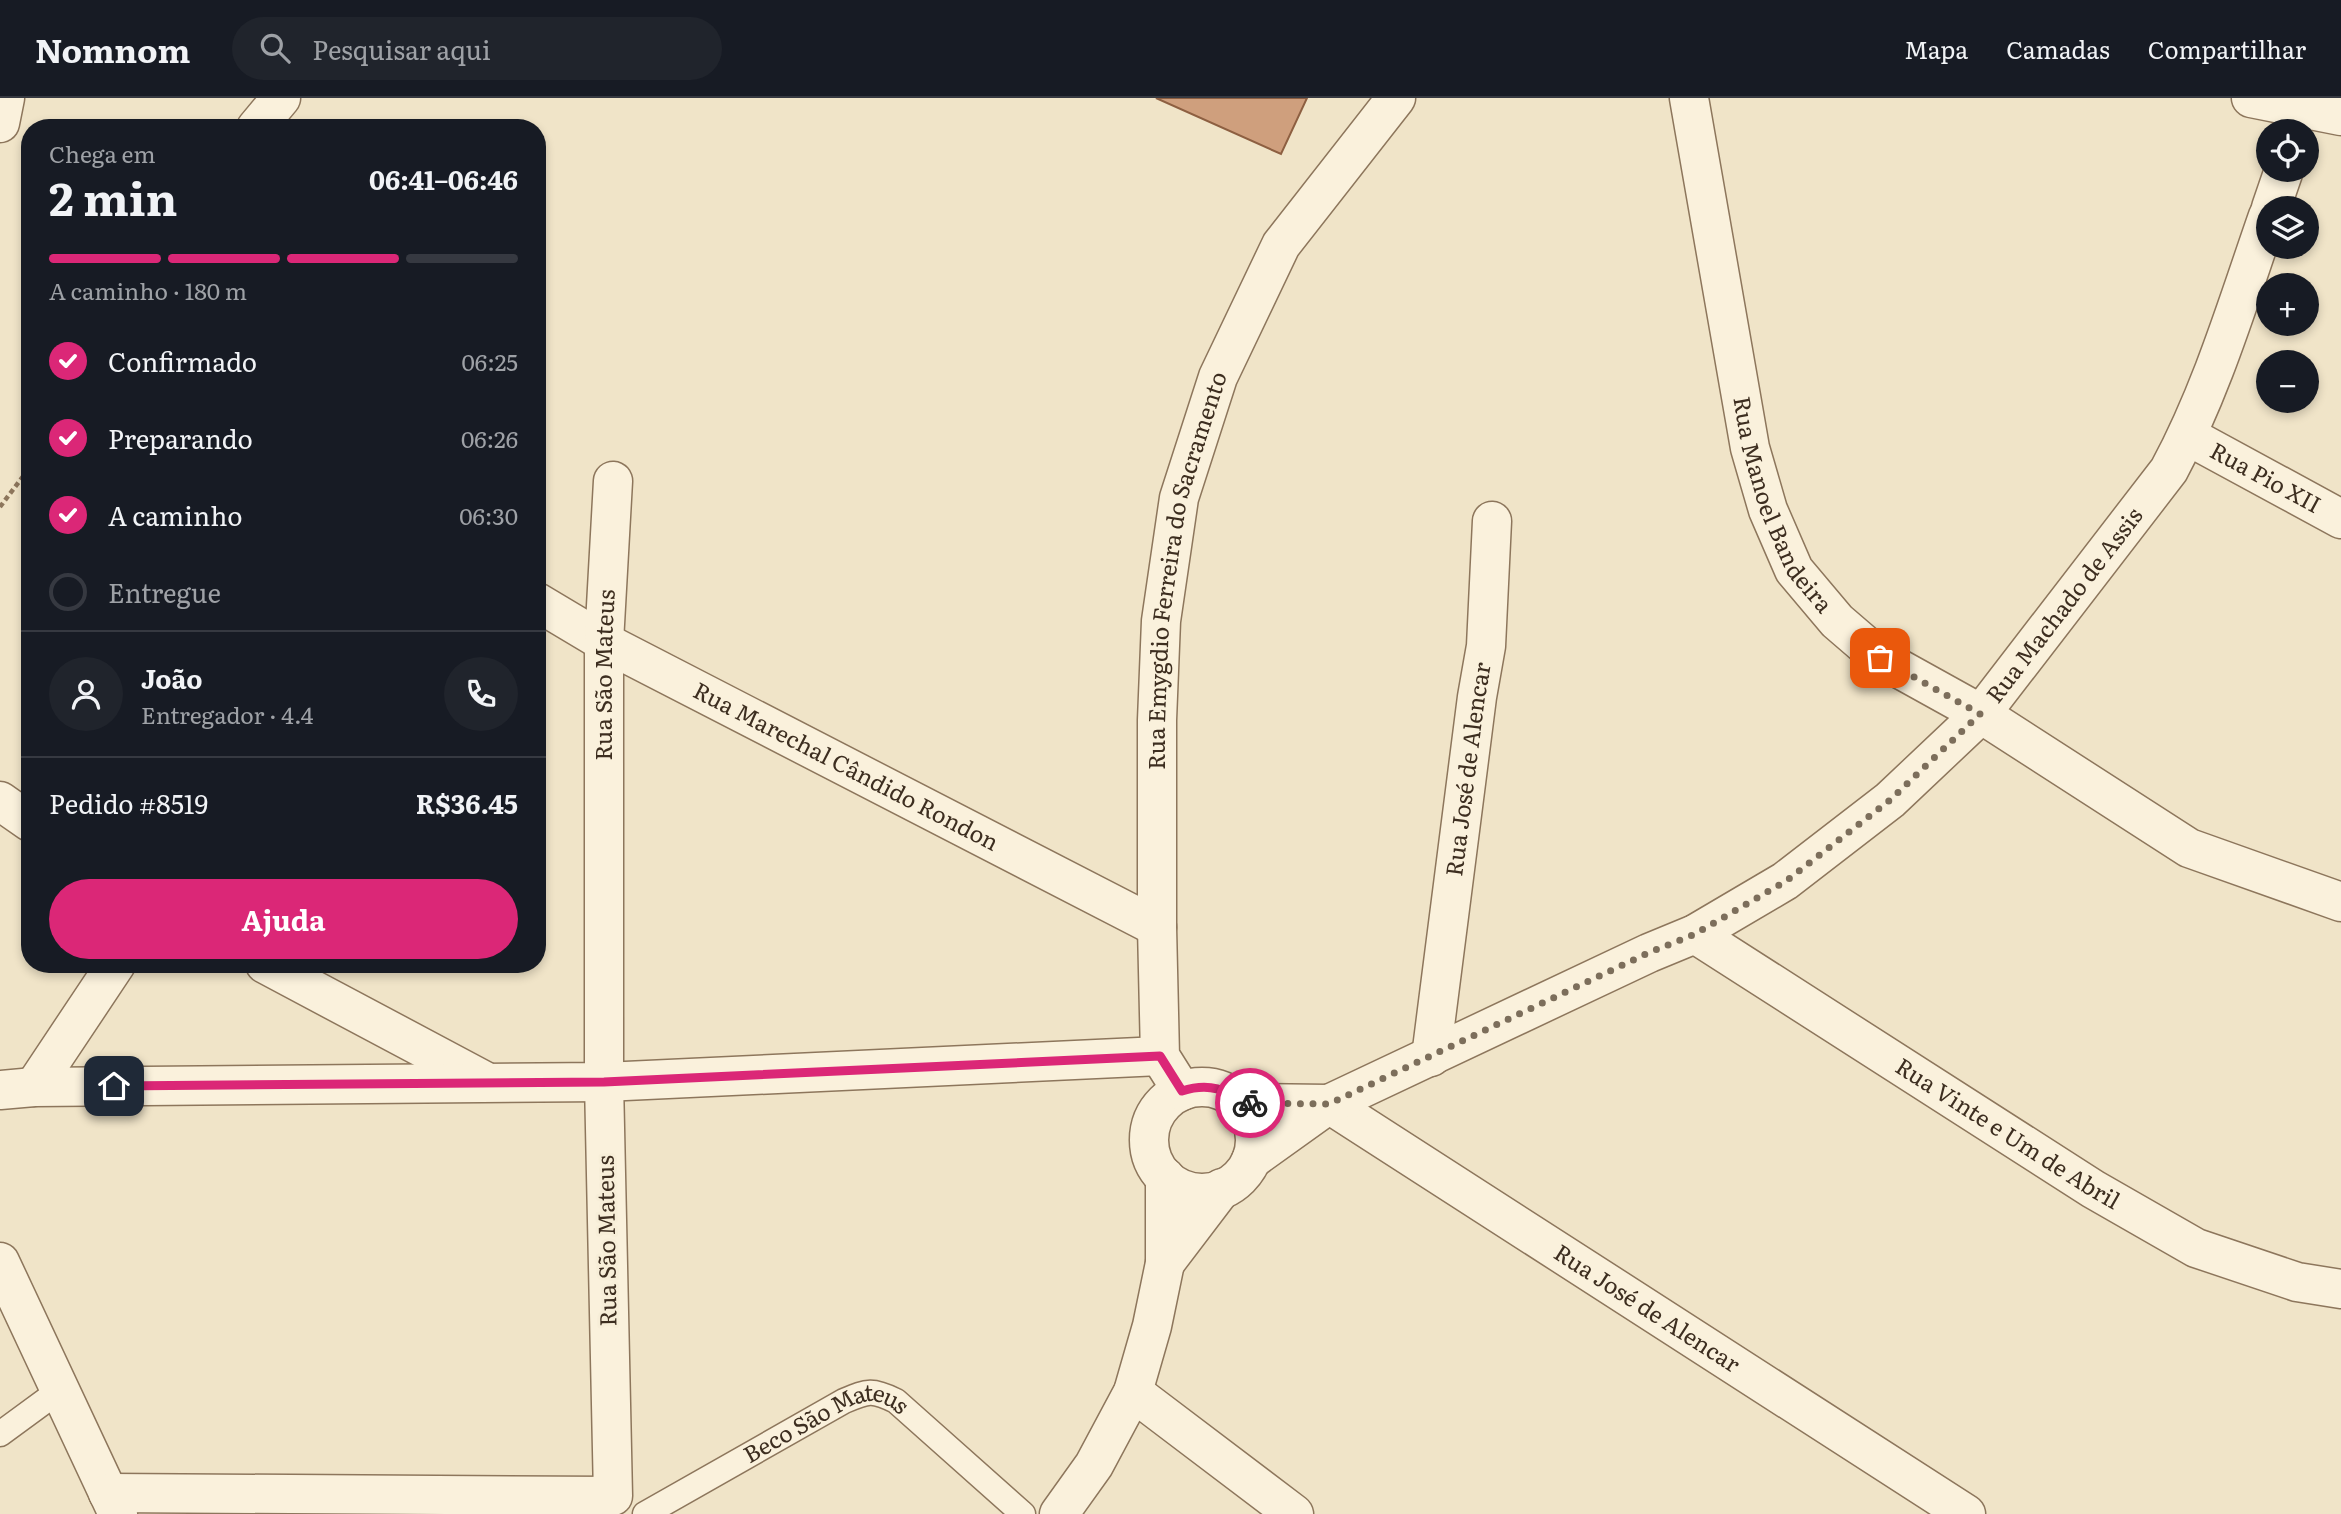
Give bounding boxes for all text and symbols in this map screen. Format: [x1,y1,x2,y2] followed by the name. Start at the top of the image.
[232,17,722,80] search box
[35,24,190,73] text: Nomnom
[256,29,294,67] icon: search
[312,29,491,68] text: Pesquisar aqui
[1904,31,1968,66] text: Mapa
[2006,31,2110,66] text: Camadas
[2148,31,2306,66] text: Compartilhar
[2256,119,2319,413] map controls
[2256,119,2319,182] button: locate
[49,136,156,170] text: Chega em
[369,159,518,198] text: 06:41–06:46
[49,162,178,230] text: 2 min
[2256,196,2319,259] button: layers
[49,273,247,307] text: A caminho · 180 m
[2256,273,2319,336] button: +
[108,341,257,380] text: Confirmado
[49,342,87,380] icon: check
[462,344,518,378] text: 06:25
[2256,350,2319,413] button: −
[1138,367,1234,770] street label: Rua Emygdio Ferreira do Sacramento
[1726,393,1842,620] street label: Rua Manoel Bandeira
[108,418,253,457] text: Preparando
[49,419,87,457] icon: check
[461,421,518,455] text: 06:26
[2205,432,2328,520] street label: Rua Pio XII
[108,495,242,534] text: A caminho
[49,496,87,534] icon: check
[459,498,518,532] text: 06:30
[1977,499,2150,709] street label: Rua Machado de Assis
[108,572,221,611] text: Entregue
[585,588,622,761] street label: Rua São Mateus
[1850,628,1910,688] pin
[1861,639,1899,677] icon: bag
[49,657,123,731] button: person
[444,657,518,731] button: phone
[141,658,203,697] text: João
[1435,659,1498,878] street label: Rua José de Alencar
[688,672,1005,858] street label: Rua Marechal Cândido Rondon
[141,697,313,731] text: Entregador · 4.4
[49,783,208,822] text: Pedido #8519
[416,783,518,822] text: R$36.45
[49,879,518,959] button: Ajuda
[1890,1048,2127,1216] street label: Rua Vinte e Um de Abril
[84,1056,144,1116] pin
[95,1067,133,1105] icon: home
[1215,1068,1285,1138] courier
[1231,1084,1269,1122] icon: bike
[587,1155,623,1327] street label: Rua São Mateus
[1548,1234,1748,1380] street label: Rua José de Alencar
[736,1373,918,1470] street label: Beco São Mateus

